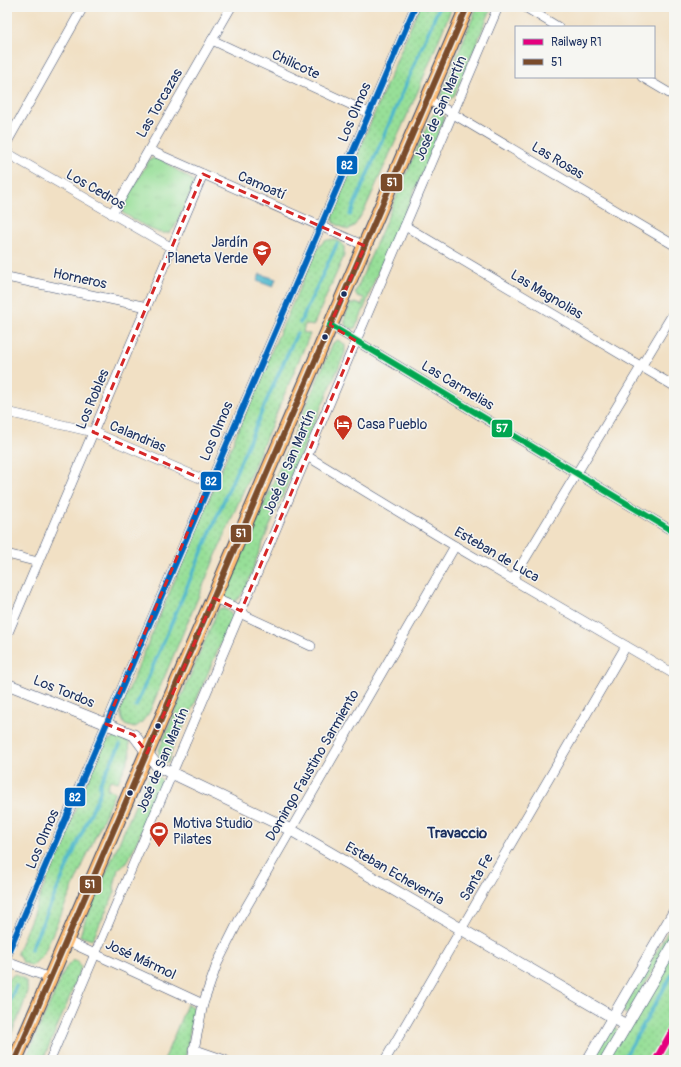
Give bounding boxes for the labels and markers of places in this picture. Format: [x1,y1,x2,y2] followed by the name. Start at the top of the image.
[167,234,248,267] place label: Jardín Planeta Verde
[251,239,273,267] school or university icon: Jardín Planeta Verde
[339,289,349,299] unlabelled marker
[320,332,330,342] unlabelled marker
[332,413,354,441] hotel icon: Casa Pueblo
[357,416,428,433] place label: Casa Pueblo
[153,721,163,731] unlabelled marker
[125,788,135,798] unlabelled marker
[173,815,253,848] place label: Motiva Studio Pilates
[148,820,170,848] sports icon: Motiva Studio Pilates

